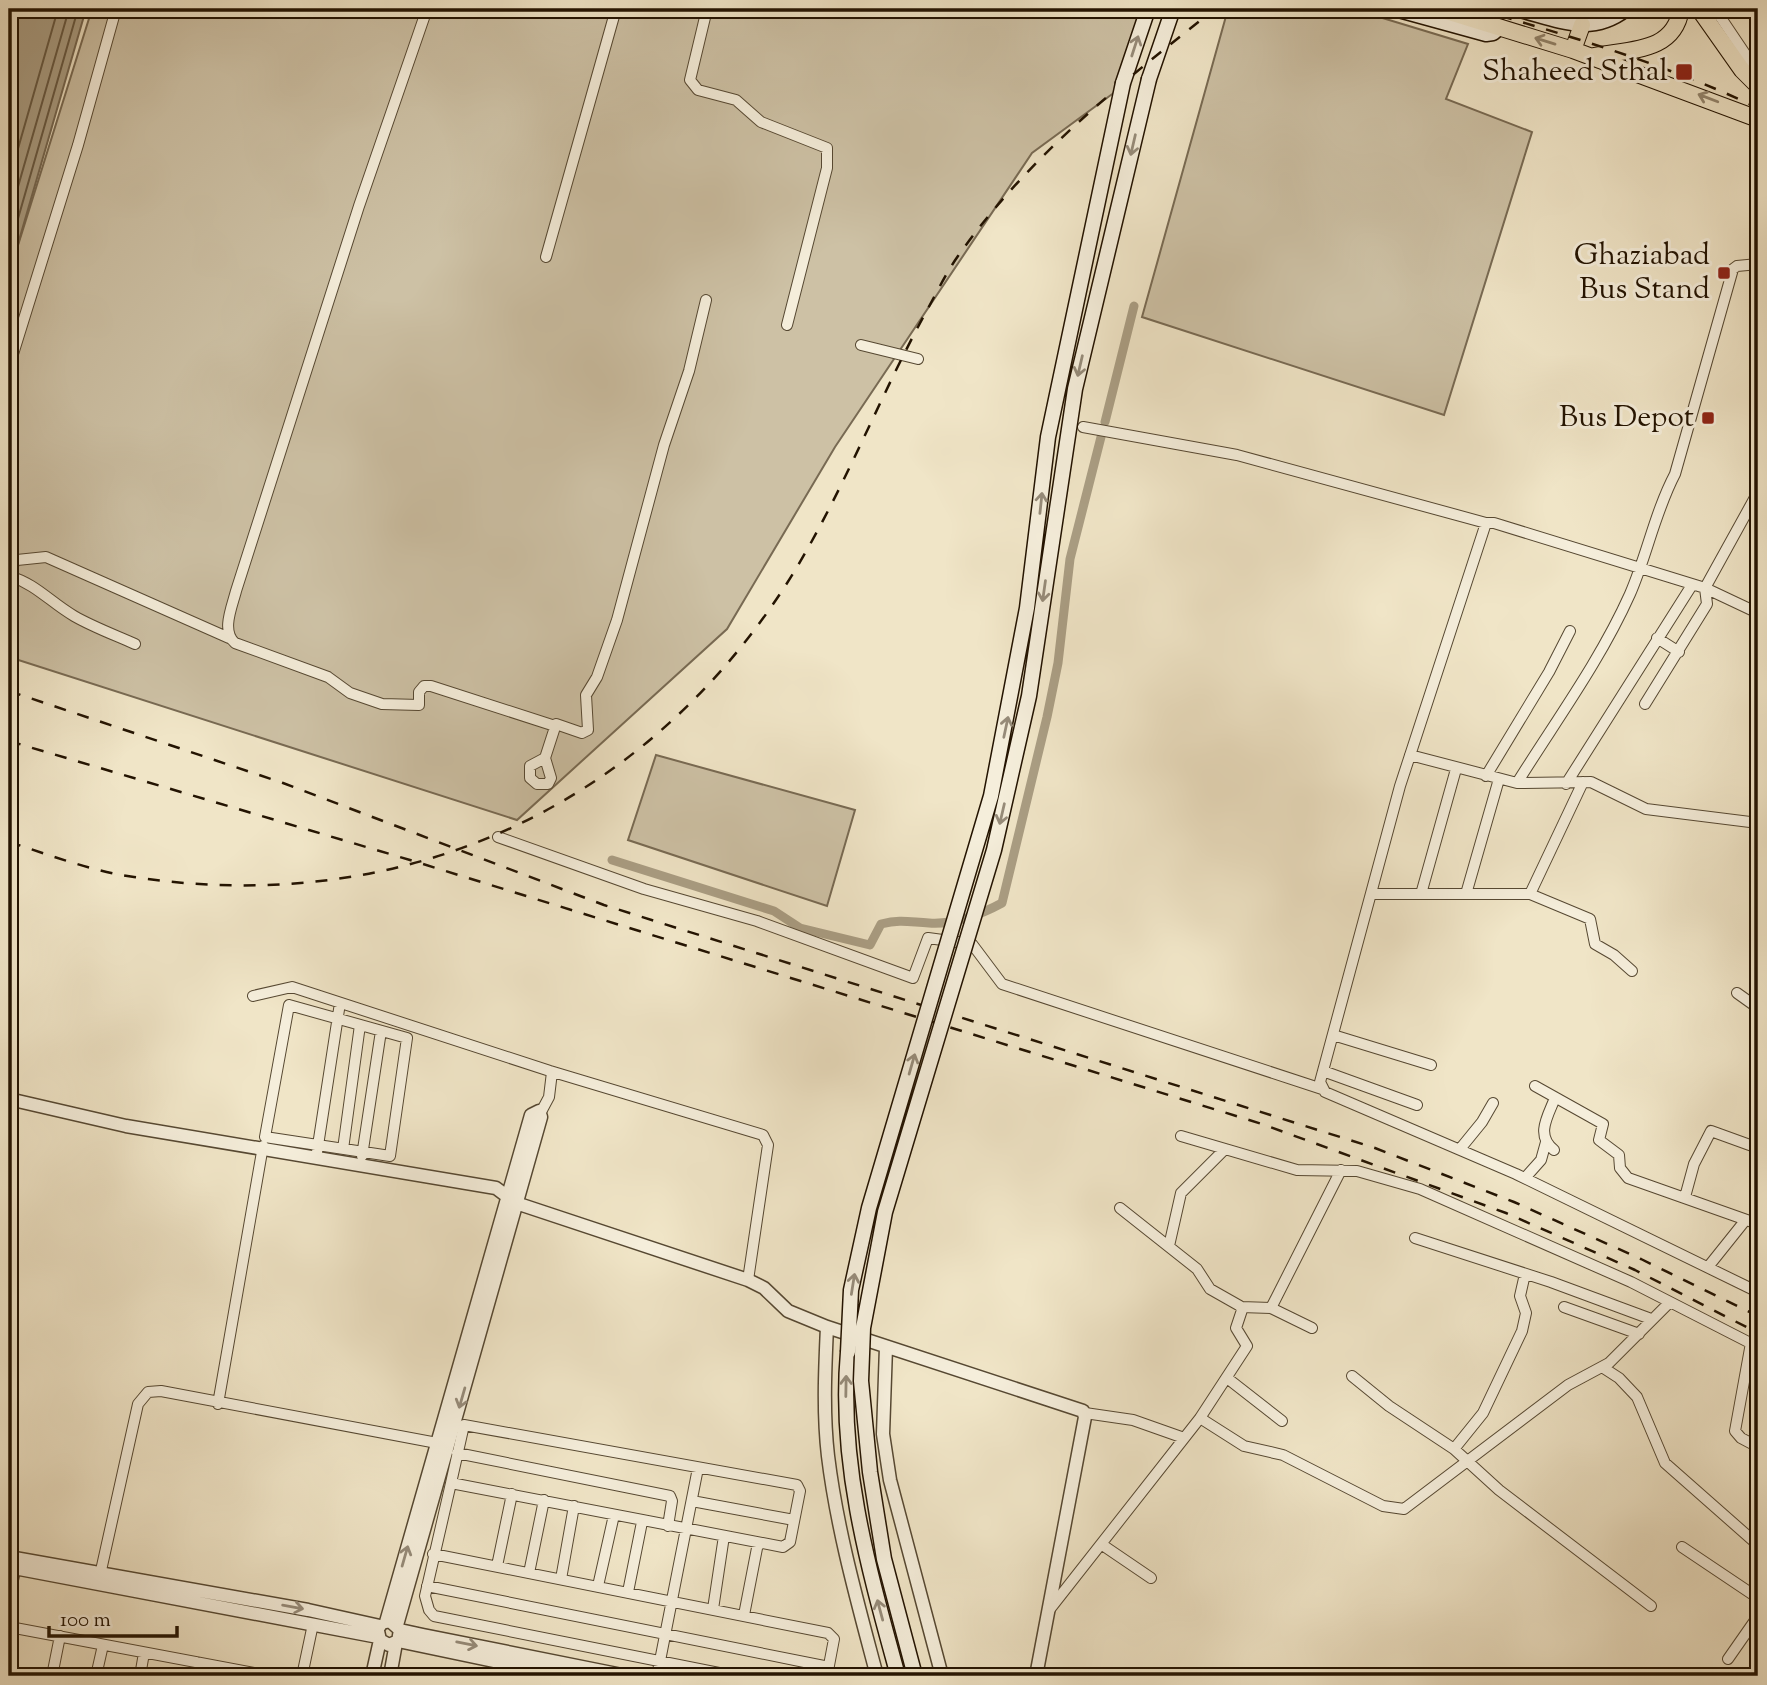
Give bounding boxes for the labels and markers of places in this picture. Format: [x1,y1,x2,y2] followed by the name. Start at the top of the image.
[1482,51,1668,94] place label: Shaheed Sthal
[1674,62,1694,82] marker: Shaheed Sthal
[1574,235,1710,312] place label: Ghaziabad Bus Stand
[1716,265,1732,281] marker: Ghaziabad Bus Stand
[1559,397,1694,440] place label: Bus Depot
[1700,410,1716,426] marker: Bus Depot

